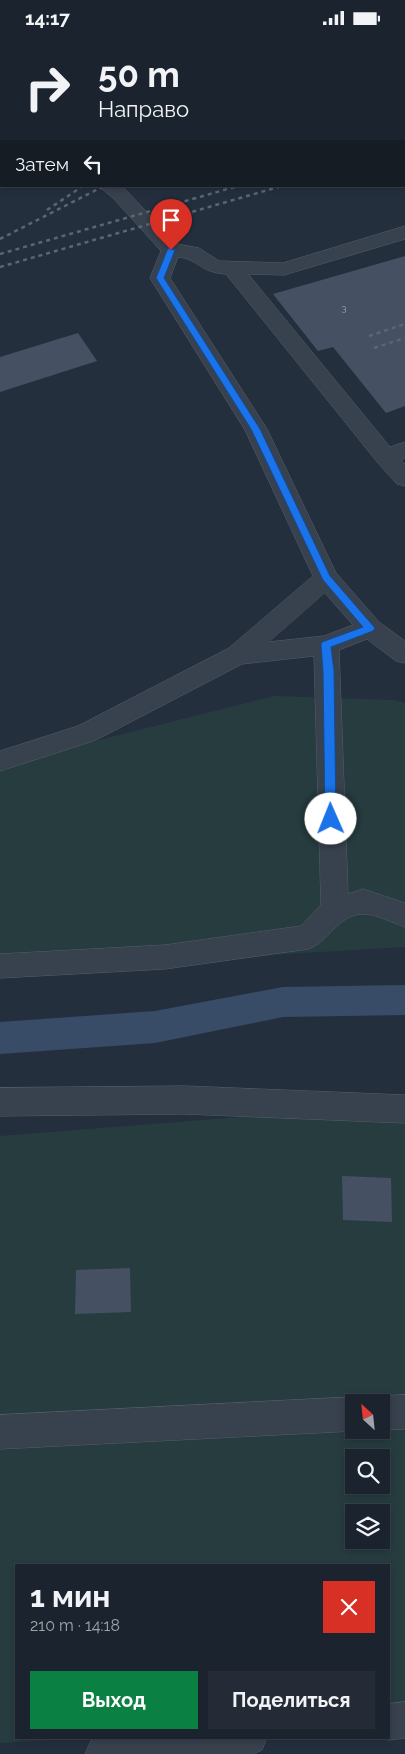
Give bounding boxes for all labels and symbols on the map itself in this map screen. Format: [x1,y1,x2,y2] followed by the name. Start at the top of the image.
[150,199,192,250] pin
[341,302,347,313] house number: 3
[304,792,356,844] position arrow
[345,1394,390,1439] north arrow

